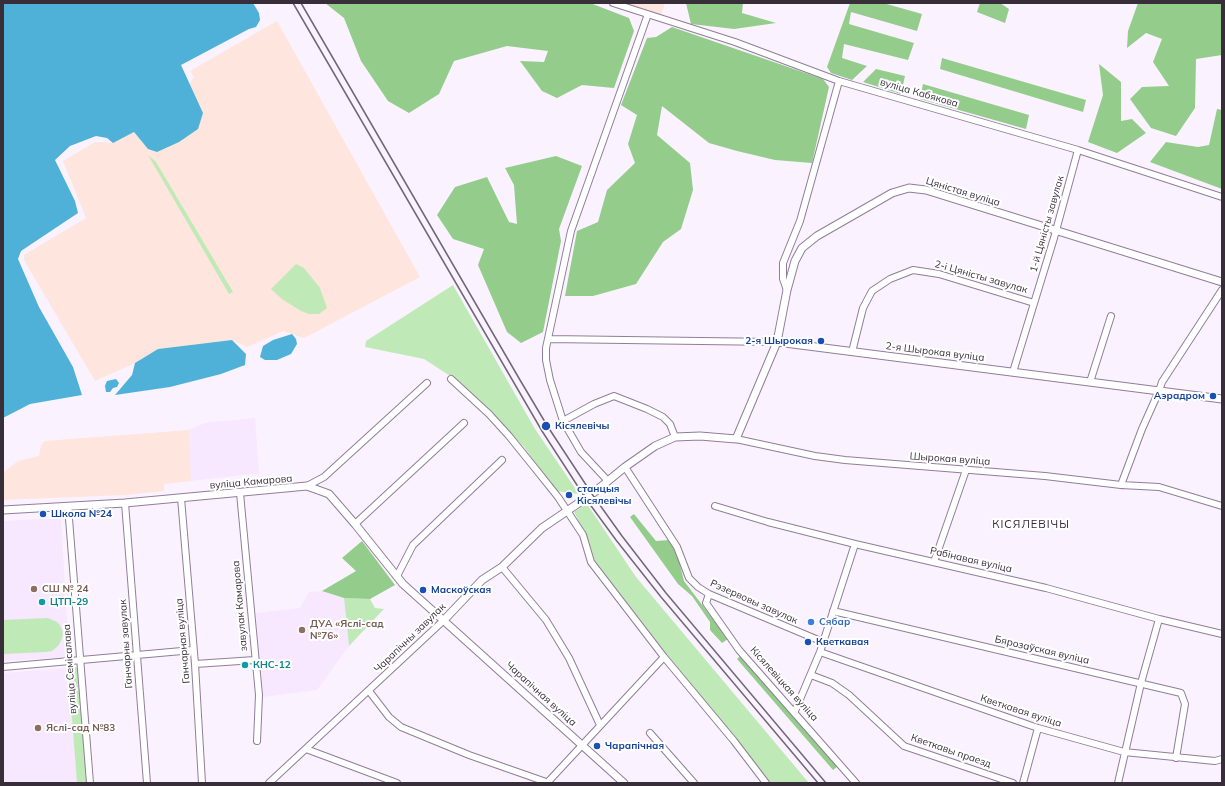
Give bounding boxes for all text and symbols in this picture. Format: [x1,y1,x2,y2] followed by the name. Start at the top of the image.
[879,76,959,110] street label: вуліца Кабякова
[1027,174,1067,274] street label: 1-й Цяністы завулак
[924,175,1002,209] street label: Цяністая вуліца
[933,258,1029,296] street label: 2-і Цяністы завулак
[745,335,813,347] place label: 2-я Шырокая
[816,336,826,346] marker: 2-я Шырокая
[885,340,985,364] street label: 2-я Шырокая вуліца
[1154,390,1205,402] place label: Аэрадром
[1208,391,1218,401] marker: Аэрадром
[540,420,552,432] marker: Кісялевічы
[555,420,610,432] place label: Кісялевічы
[909,450,991,468] street label: Шырокая вуліца
[209,472,293,492] street label: вуліца Камарова
[577,483,632,506] place label: станцыя Кісялевічы
[564,490,574,500] marker: станцыя Кісялевічы
[51,508,112,520] place label: Школа №24
[38,509,48,519] marker: Школа №24
[992,518,1070,532] district label: КІСЯЛЕВІЧЫ
[929,545,1013,575] street label: Рабінавая вуліца
[230,560,250,652] street label: завулак Камарова
[708,577,800,627] street label: Рэзервовы завулак
[42,583,88,595] place label: СШ № 24
[29,584,39,594] marker: СШ № 24
[431,584,491,596] place label: Маскоўская
[418,585,428,595] marker: Маскоўская
[50,596,88,608] place label: ЦТП-29
[37,597,47,607] marker: ЦТП-29
[173,598,193,684] street label: Ганчарная вуліца
[117,599,135,689] street label: Ганчарны завулак
[372,601,448,675] street label: Чарапічны завулак
[819,616,850,628] place label: Сябар
[806,617,816,627] marker: Сябар
[310,618,384,642] place label: ДУА «Яслі-сад №76»
[61,624,79,714] street label: вуліца Семісалава
[297,625,307,635] marker: ДУА «Яслі-сад №76»
[994,633,1090,667] street label: Бярозаўская вуліца
[816,636,869,648] place label: Кветкавая
[803,637,813,647] marker: Кветкавая
[747,644,821,724] street label: Кісялевіцкая вуліца
[253,659,291,671] place label: КНС-12
[503,659,579,729] street label: Чарапічная вуліца
[240,660,250,670] marker: КНС-12
[979,692,1063,730] street label: Кветкавая вуліца
[46,722,115,734] place label: Яслі-сад №83
[33,723,43,733] marker: Яслі-сад №83
[909,732,993,770] street label: Кветкавы праезд
[605,740,664,752] place label: Чарапічная
[592,741,602,751] marker: Чарапічная

